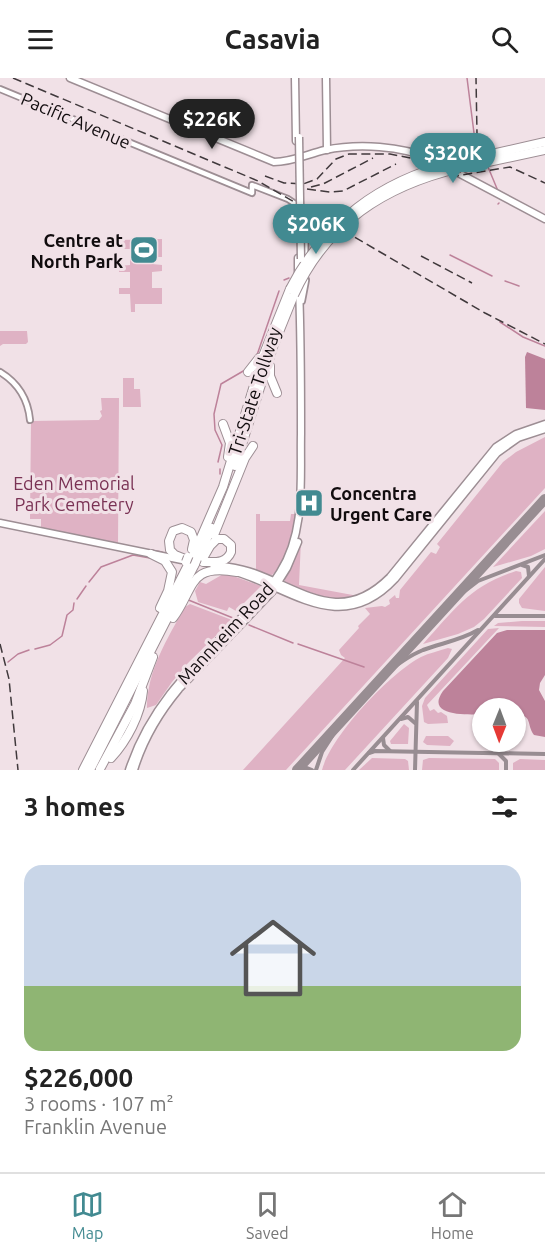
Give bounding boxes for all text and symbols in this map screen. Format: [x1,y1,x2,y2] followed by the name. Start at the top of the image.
[24,23,57,56] icon: menu
[488,23,521,56] icon: search
[225,24,320,54] text: Casavia
[18,88,134,152] street label: Pacific Avenue
[170,99,254,150] pin: $226K
[183,107,241,130] text: $226K
[411,133,495,184] pin: $320K
[424,141,482,164] text: $320K
[274,204,358,255] pin: $206K
[287,212,345,235] text: $206K
[30,230,123,271] place label: Centre at North Park
[128,234,160,266] sports icon: Centre at North Park
[224,324,284,458] street label: Tri-State Tollway
[13,473,135,514] park label: Eden Memorial Park Cemetery
[330,483,432,524] place label: Concentra Urgent Care
[293,487,325,519] hospital icon: Concentra Urgent Care
[173,578,277,688] street label: Mannheim Road
[472,698,526,752] north arrow
[472,698,526,752] map controls
[488,790,521,823] icon: filters
[24,792,125,821] text: 3 homes
[219,904,327,1012] icon: home
[24,1063,133,1092] text: $226,000
[24,1092,174,1115] text: 3 rooms · 107 m²
[24,1115,167,1138] text: Franklin Avenue
[71,1188,104,1242] tab: Map
[246,1188,289,1242] tab: Saved
[431,1188,474,1242] tab: Home

